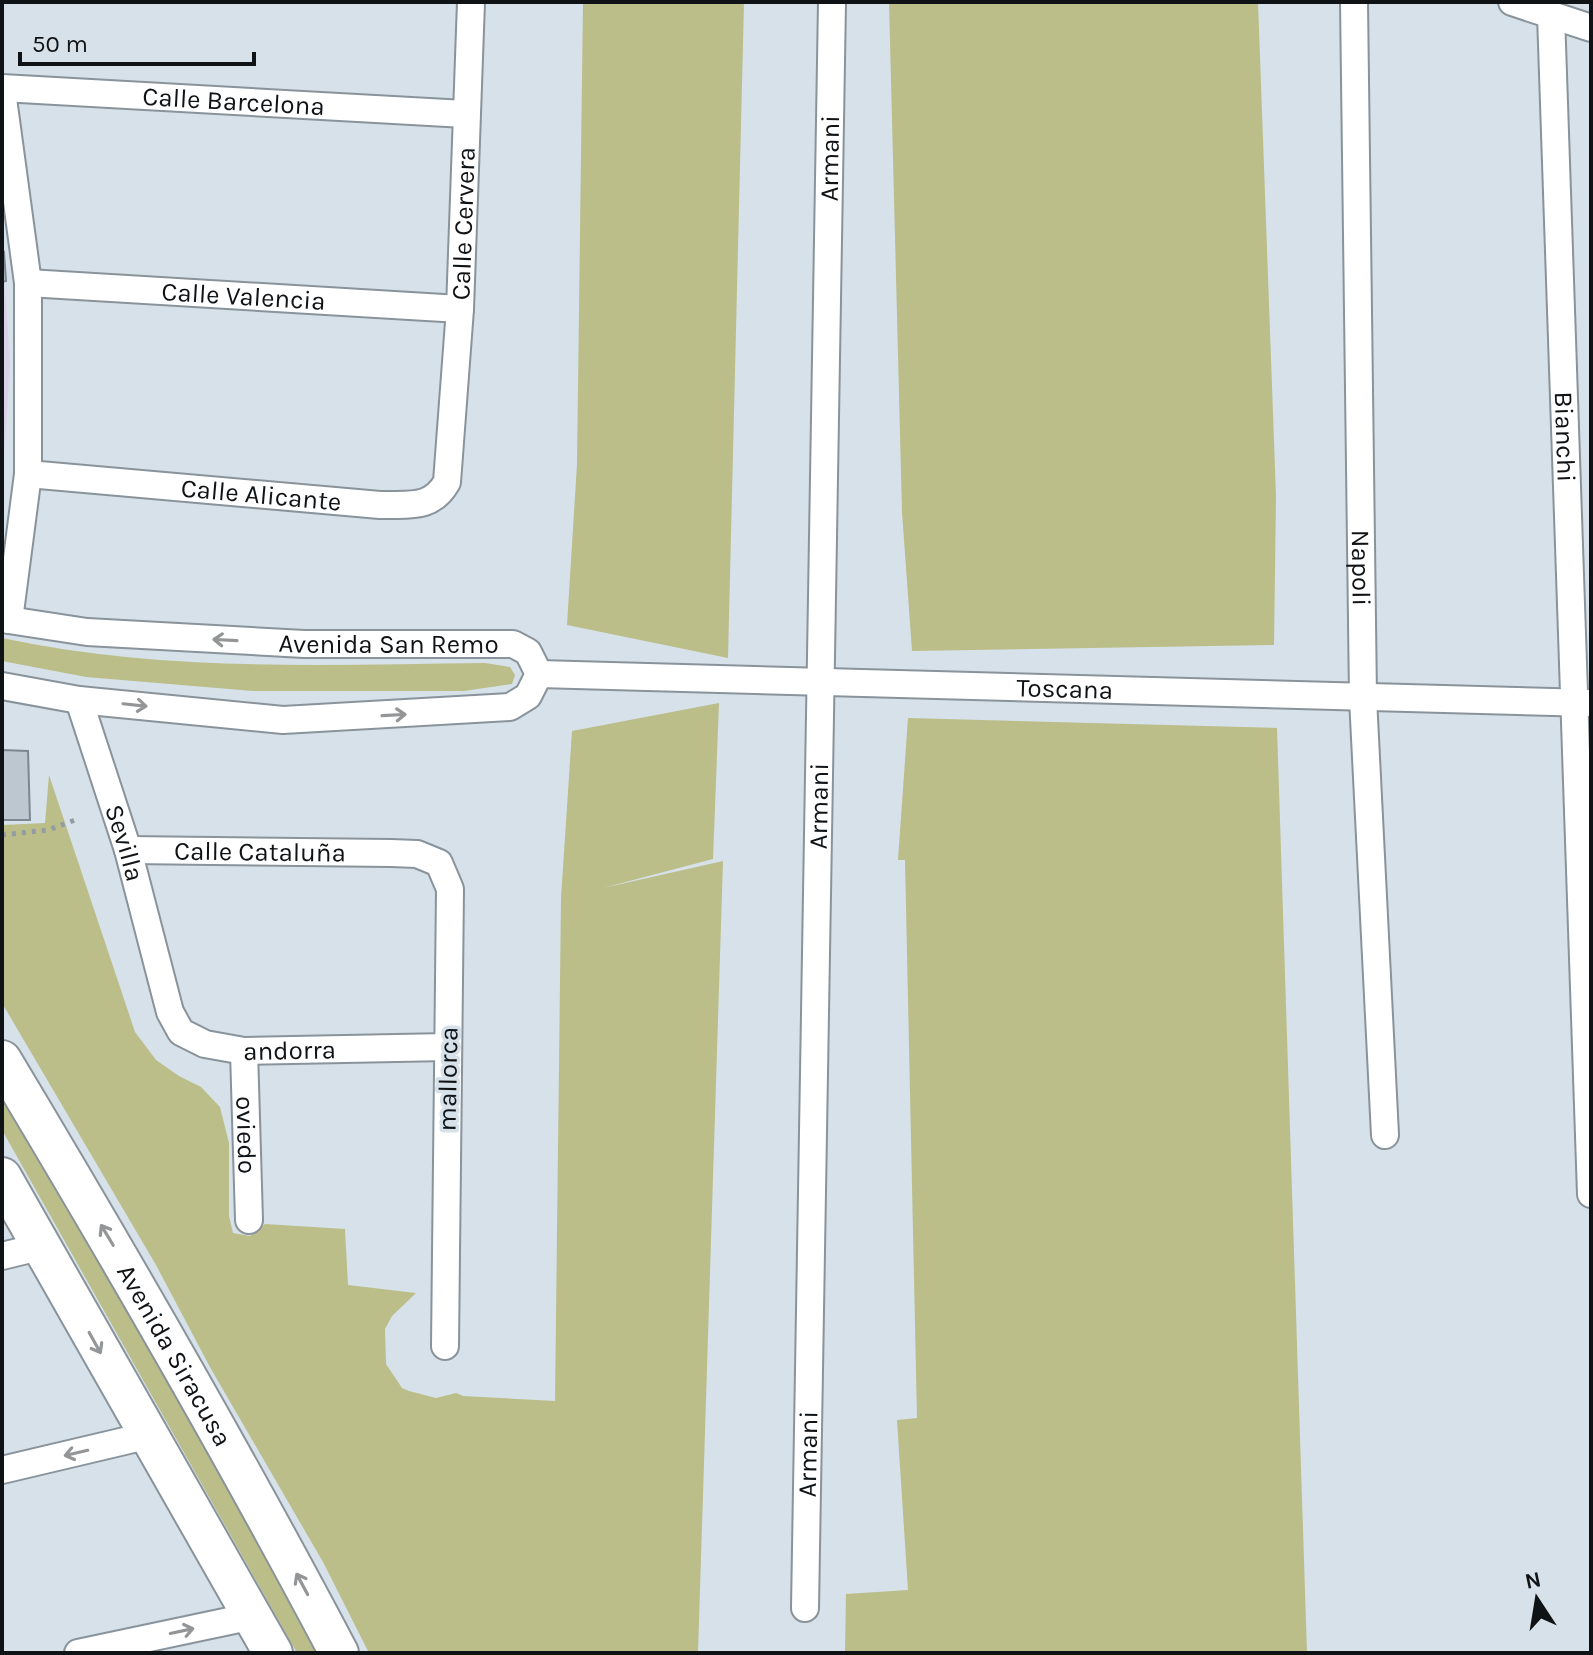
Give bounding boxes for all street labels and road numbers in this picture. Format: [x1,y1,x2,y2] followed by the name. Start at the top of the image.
[142,80,326,122] street label: Calle Barcelona
[813,115,846,202] street label: Armani
[445,146,481,301] street label: Calle Cervera
[161,276,327,316] street label: Calle Valencia
[1548,391,1582,483] street label: Bianchi
[180,472,343,517] street label: Calle Alicante
[1345,529,1377,606] street label: Napoli
[278,627,499,660] street label: Avenida San Remo
[1016,672,1114,705] street label: Toscana
[802,763,835,850] street label: Armani
[99,800,151,884] street label: Sevilla
[174,835,346,868] street label: Calle Cataluña
[432,1026,464,1132] street label: mallorca
[243,1034,336,1067] street label: andorra
[230,1096,263,1174] street label: oviedo
[111,1259,239,1452] street label: Avenida Siracusa
[791,1411,824,1498] street label: Armani

